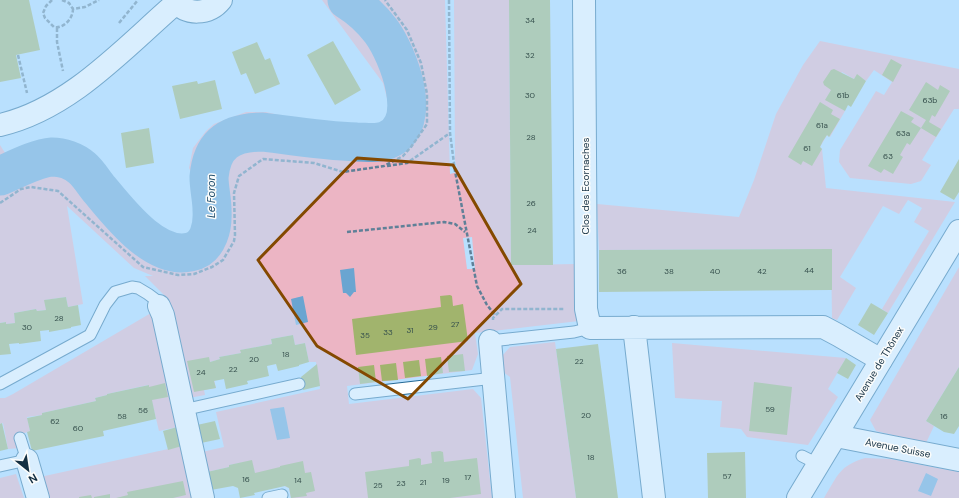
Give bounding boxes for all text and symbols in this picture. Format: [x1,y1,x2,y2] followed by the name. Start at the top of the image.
[525,15,535,25] house number: 34
[525,50,535,60] house number: 32
[525,90,536,100] house number: 30
[837,90,849,100] house number: 61b
[923,95,937,105] house number: 63b
[816,120,828,130] house number: 61a
[896,128,910,138] house number: 63a
[526,132,536,142] house number: 28
[579,138,592,235] street label: Clos des Ecornaches
[803,143,811,153] house number: 61
[883,151,893,161] house number: 63
[204,174,218,218] water label: Le Foron
[526,198,536,208] house number: 26
[527,225,537,235] house number: 24
[804,265,814,275] house number: 44
[617,266,627,276] house number: 36
[664,266,674,276] house number: 38
[710,266,721,276] house number: 40
[757,266,767,276] house number: 42
[54,313,64,323] house number: 28
[451,319,459,329] house number: 27
[22,322,33,332] house number: 30
[428,322,438,332] house number: 29
[852,324,906,404] street label: Avenue de Thônex
[406,325,414,335] house number: 31
[383,327,393,337] house number: 33
[360,330,370,340] house number: 35
[282,349,290,359] house number: 18
[249,354,260,364] house number: 20
[574,356,584,366] house number: 22
[228,364,238,374] house number: 22
[196,367,206,377] house number: 24
[765,404,775,414] house number: 59
[138,405,148,415] house number: 56
[581,410,592,420] house number: 20
[117,411,127,421] house number: 58
[940,411,948,421] house number: 16
[50,416,60,426] house number: 62
[73,423,84,433] house number: 60
[864,435,932,461] street label: Avenue Suisse
[8,450,48,490] north arrow
[587,452,595,462] house number: 18
[26,471,40,487] text: N
[722,471,732,481] house number: 57
[465,472,471,482] house number: 17
[242,474,250,484] house number: 16
[294,475,302,485] house number: 14
[442,475,450,485] house number: 19
[419,477,427,487] house number: 21
[396,478,406,488] house number: 23
[373,480,383,490] house number: 25

